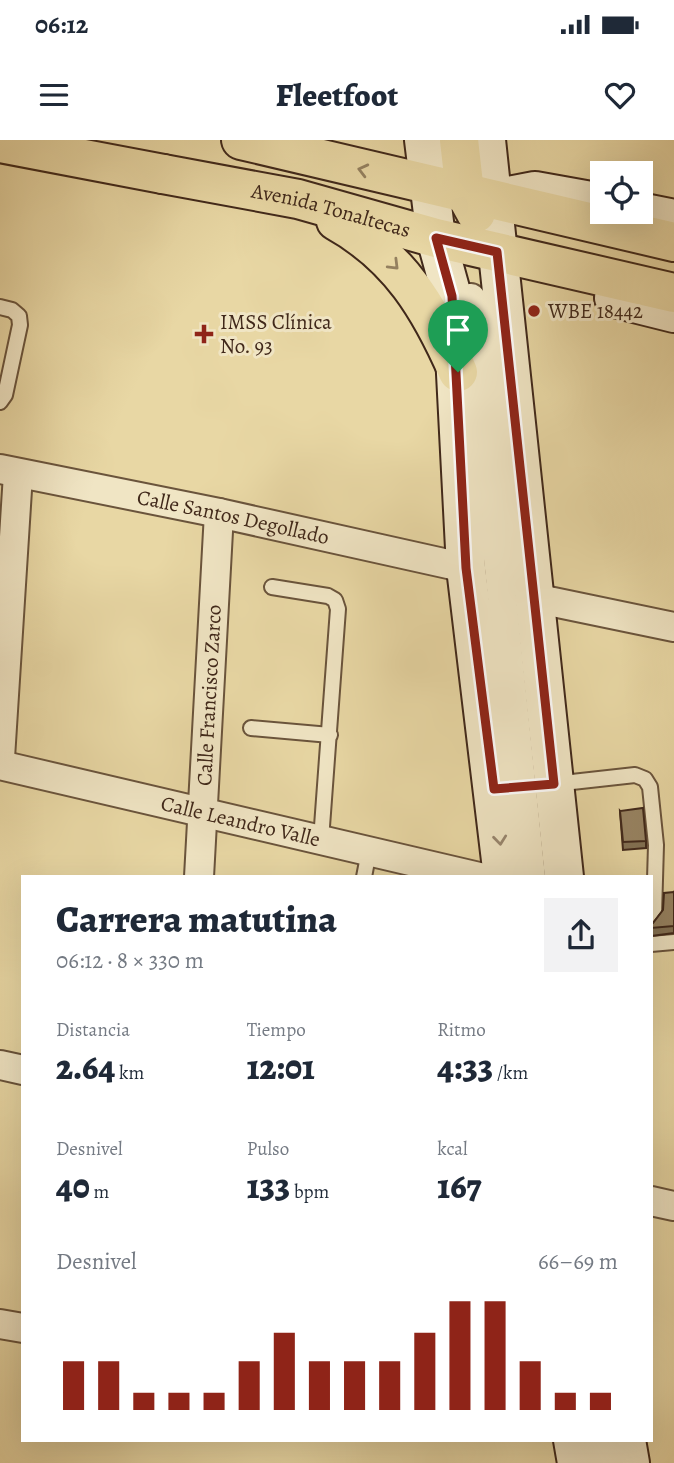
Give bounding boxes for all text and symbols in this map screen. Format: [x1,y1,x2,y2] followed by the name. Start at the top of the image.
[35,7,88,42] text: 06:12
[276,73,398,117] text: Fleetfoot
[35,76,73,114] icon: menu
[601,76,639,114] icon: heart
[590,161,653,224] map controls
[590,161,653,224] button: locate
[357,164,369,178] one-way arrow
[248,176,414,244] street label: Avenida Tonaltecas
[386,256,399,269] one-way arrow
[547,297,643,325] place label: WBE 18442
[428,300,488,372] pin
[526,303,542,319] marker: WBE 18442
[220,308,332,360] place label: IMSS Clínica No. 93
[439,311,477,349] icon: arrive
[194,324,214,344] marker: IMSS Clínica No. 93
[135,483,332,551] street label: Calle Santos Degollado
[190,604,228,787] street label: Calle Francisco Zarco
[158,789,323,853] street label: Calle Leandro Valle
[492,834,507,846] one-way arrow
[56,893,337,945] text: Carrera matutina
[544,898,618,972] button: share
[56,945,204,976] text: 06:12 · 8 × 330 m
[56,1017,130,1043] text: Distancia
[247,1017,306,1043] text: Tiempo
[437,1017,486,1043] text: Ritmo
[56,1043,115,1091] text: 2.64
[247,1043,315,1091] text: 12:01
[437,1043,493,1091] text: 4:33
[115,1060,144,1086] text: km
[493,1060,528,1086] text: /km
[56,1136,123,1162] text: Desnivel
[247,1136,289,1162] text: Pulso
[437,1136,468,1162] text: kcal
[56,1162,90,1210] text: 40
[247,1162,290,1210] text: 133
[437,1162,482,1210] text: 167
[90,1179,109,1205] text: m
[290,1179,329,1205] text: bpm
[56,1246,137,1277] text: Desnivel
[538,1246,618,1277] text: 66–69 m

